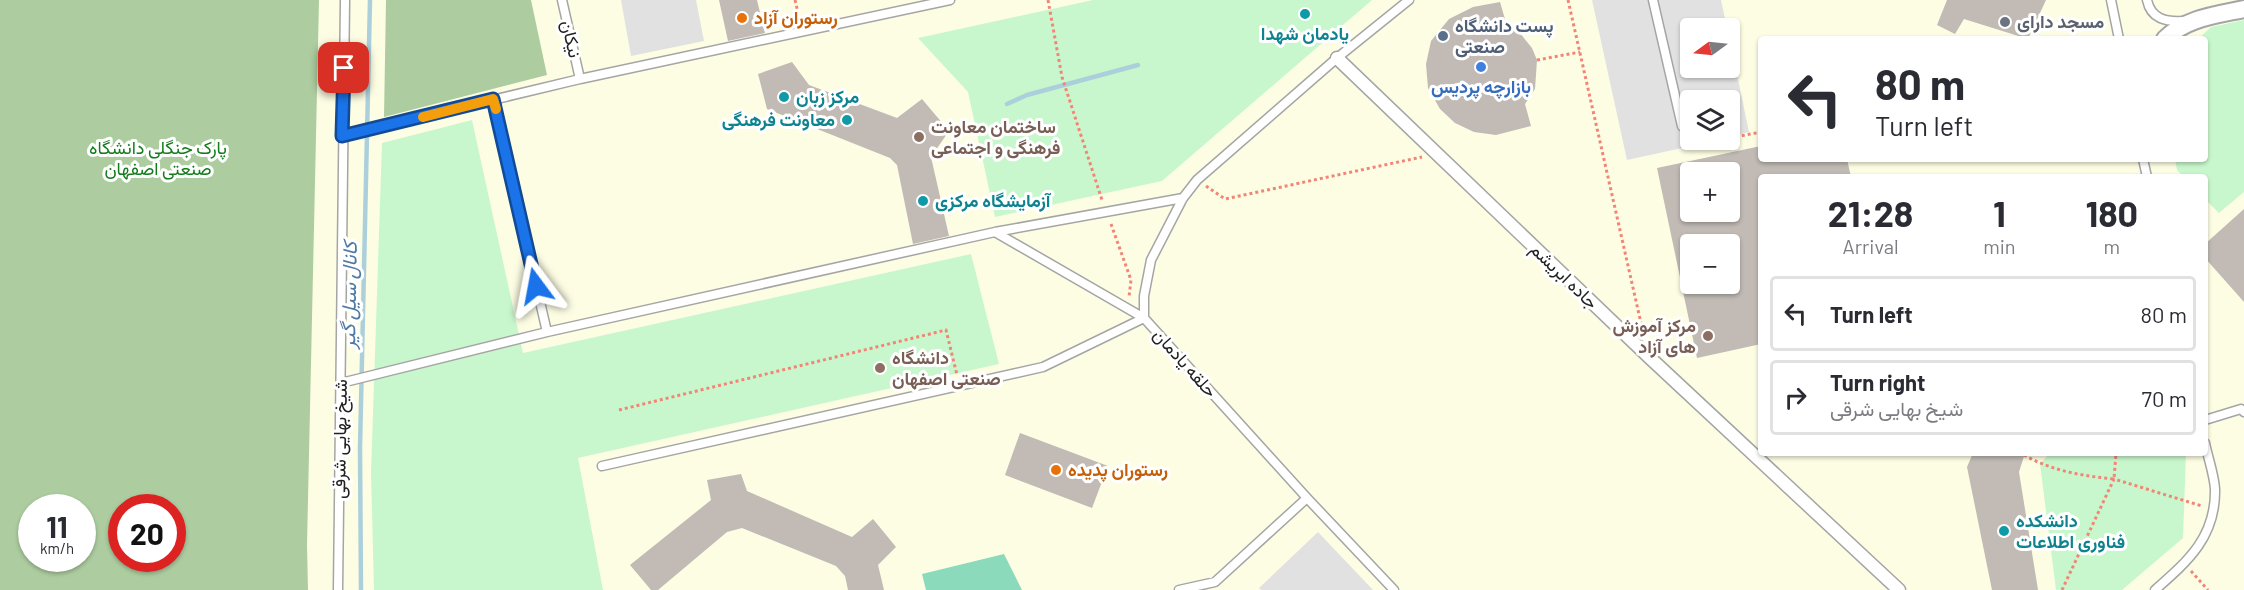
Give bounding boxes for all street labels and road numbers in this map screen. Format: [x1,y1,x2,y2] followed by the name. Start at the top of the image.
[557,18,587,60] street label: نیکان
[1525,237,1603,315] street label: جاده ابریشم
[1149,323,1222,401] street label: حلقه یادمان
[327,379,353,499] street label: شیخ بهایی شرقی

